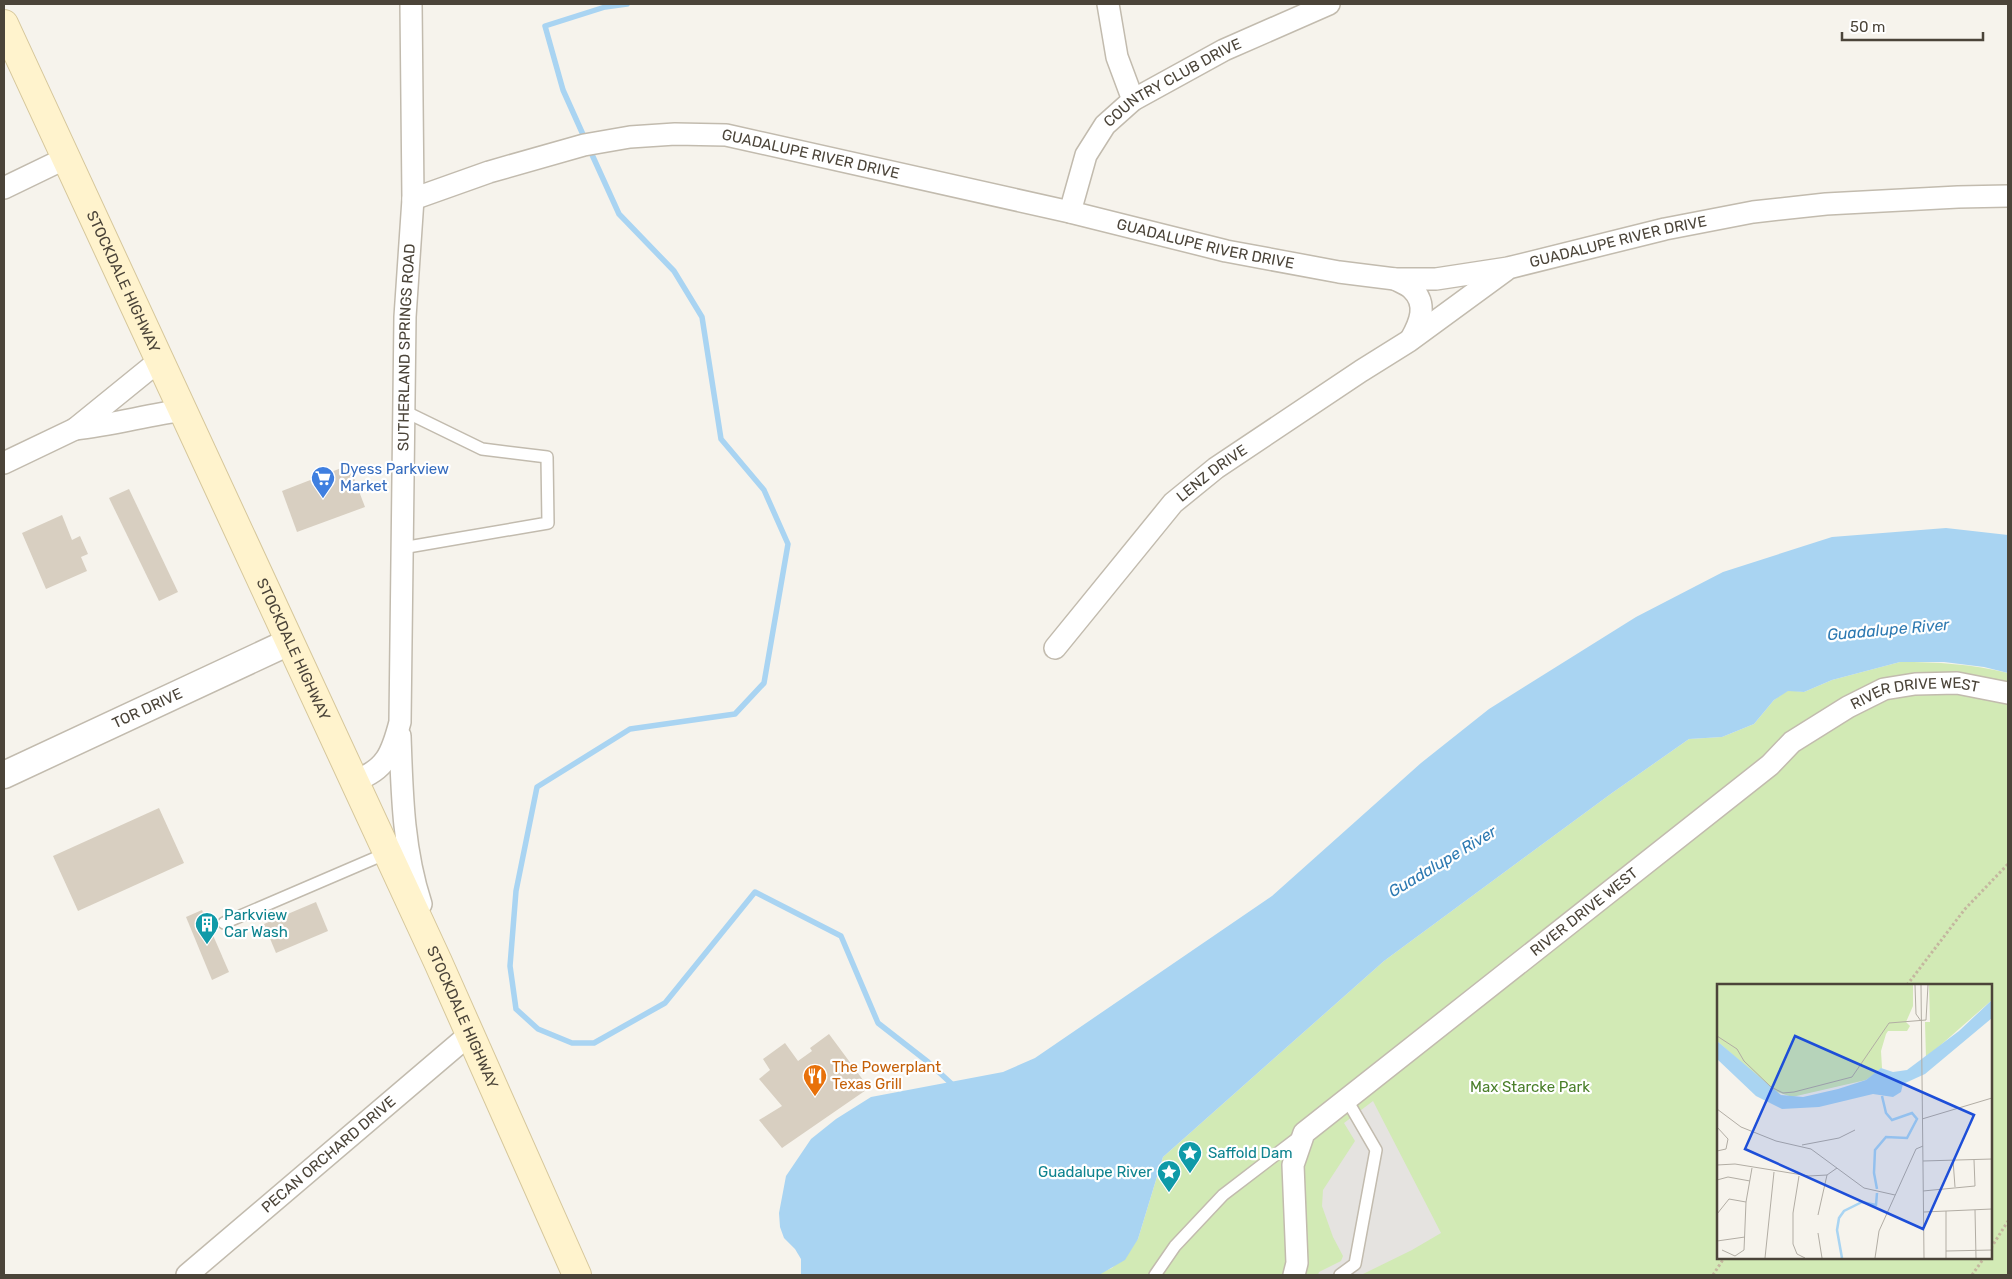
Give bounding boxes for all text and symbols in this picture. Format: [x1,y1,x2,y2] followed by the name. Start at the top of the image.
[1842,10,1983,42] scale bar
[1850,18,1885,36] text: 50 m
[1100,35,1244,131] street label: COUNTRY CLUB DRIVE
[720,125,901,183] street label: GUADALUPE RIVER DRIVE
[83,208,164,356] street label: STOCKDALE HIGHWAY
[1528,212,1708,271] street label: GUADALUPE RIVER DRIVE
[1115,215,1296,272] street label: GUADALUPE RIVER DRIVE
[394,243,419,451] street label: SUTHERLAND SPRINGS ROAD
[1173,441,1251,505] street label: LENZ DRIVE
[340,460,449,495] place label: Dyess Parkview Market
[310,465,336,499] supermarket icon: Dyess Parkview Market
[253,575,334,723] street label: STOCKDALE HIGHWAY
[1826,615,1951,644] water label: Guadalupe River
[1848,674,1981,713] street label: RIVER DRIVE WEST
[109,684,185,732] street label: TOR DRIVE
[1385,821,1501,901] water label: Guadalupe River
[1527,864,1642,960] street label: RIVER DRIVE WEST
[224,906,288,941] place label: Parkview Car Wash
[194,911,220,945] building icon: Parkview Car Wash
[423,943,502,1092] street label: STOCKDALE HIGHWAY
[1717,984,1992,1259] inset map
[832,1058,941,1093] place label: The Powerplant Texas Grill
[802,1063,828,1097] restaurant icon: The Powerplant Texas Grill
[1470,1078,1590,1096] park label: Max Starcke Park
[258,1092,399,1217] street label: PECAN ORCHARD DRIVE
[1177,1140,1203,1174] place icon: Saffold Dam
[1208,1144,1293,1162] place label: Saffold Dam
[1156,1159,1182,1193] place icon: Guadalupe River
[1038,1163,1152,1181] place label: Guadalupe River

